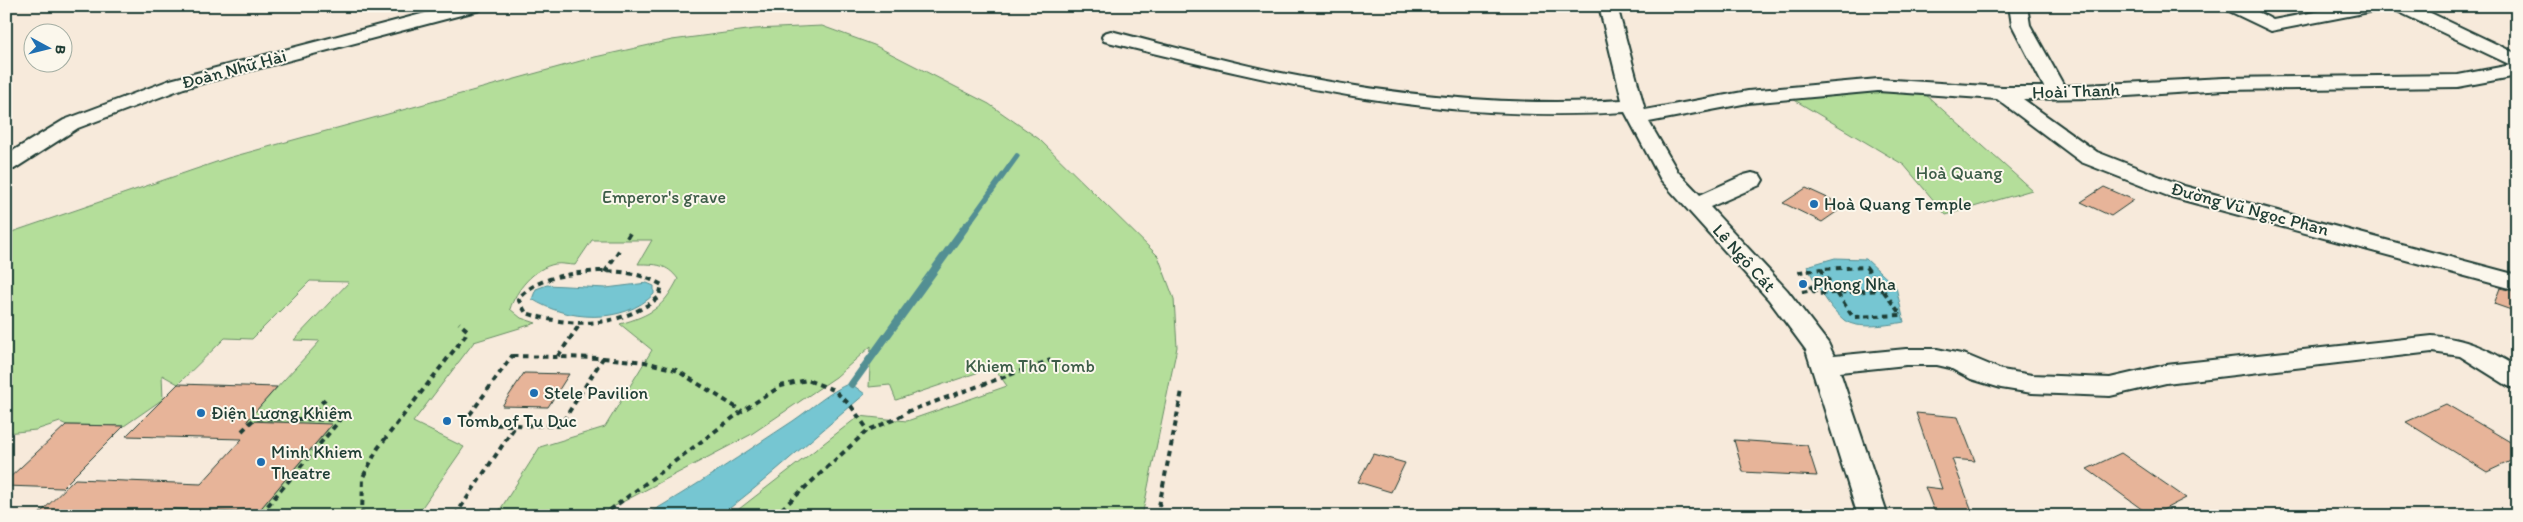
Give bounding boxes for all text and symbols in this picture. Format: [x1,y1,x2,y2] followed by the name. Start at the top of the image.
[22,22,72,72] north arrow
[51,44,69,55] text: B
[179,44,289,94] street label: Đoàn Nhữ Hài
[2032,78,2121,104] street label: Hoài Thanh
[1916,162,2003,184] park label: Hoà Quang
[2169,177,2331,241] street label: Đường Vũ Ngọc Phan
[602,186,726,208] park label: Emperor's grave
[1824,193,1972,215] place label: Hoà Quang Temple
[1808,198,1820,210] marker: Hoà Quang Temple
[1708,219,1780,297] street label: Lê Ngô Cát
[1813,273,1896,295] place label: Phong Nha
[1797,278,1809,290] marker: Phong Nha
[965,355,1095,377] park label: Khiem Tho Tomb
[544,382,649,404] place label: Stele Pavilion
[528,387,540,399] marker: Stele Pavilion
[211,402,352,424] place label: Điện Lương Khiêm
[195,407,207,419] marker: Điện Lương Khiêm
[457,410,577,432] place label: Tomb of Tu Duc
[441,415,453,427] marker: Tomb of Tu Duc
[271,441,362,484] place label: Minh Khiem Theatre
[255,456,267,468] marker: Minh Khiem Theatre

